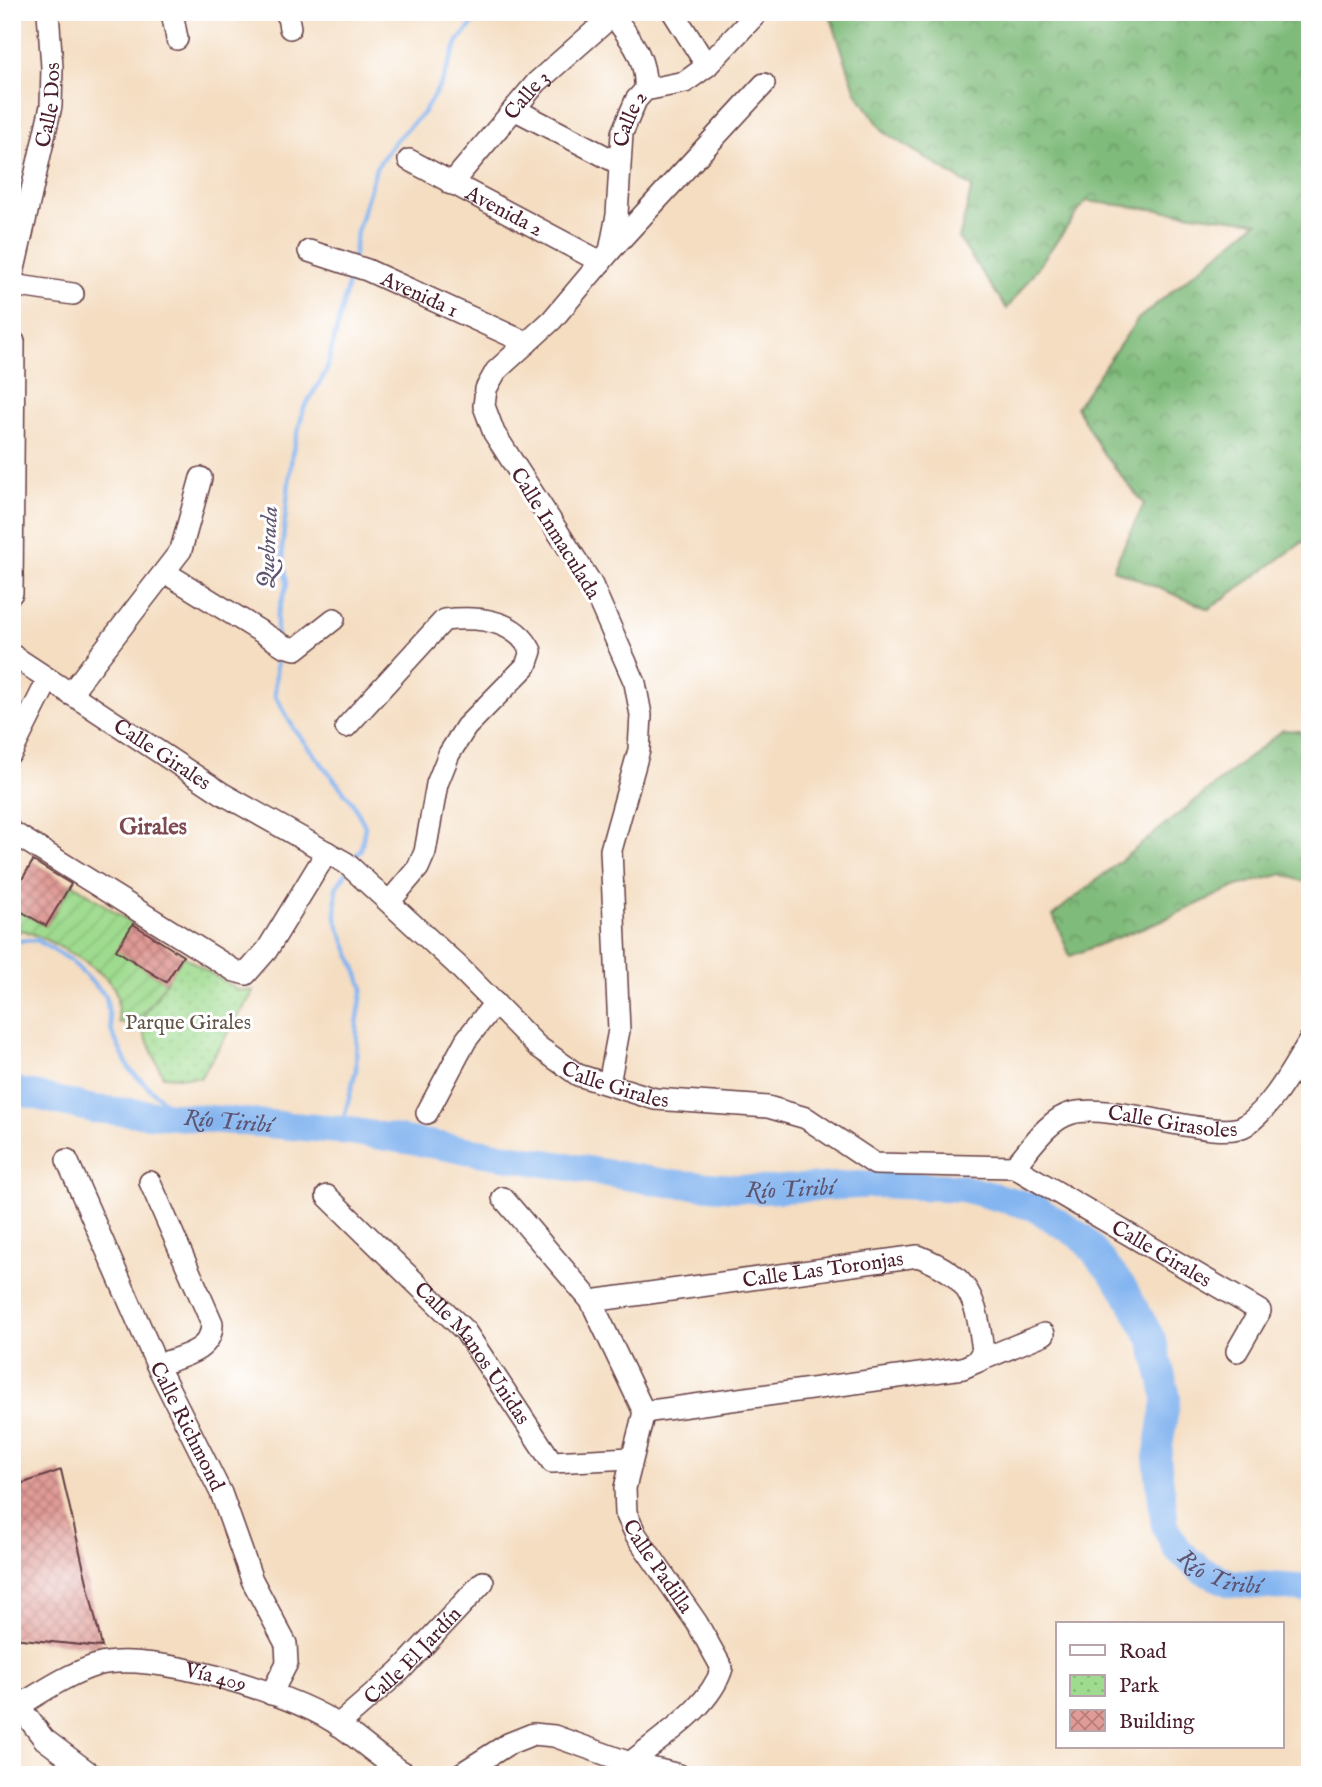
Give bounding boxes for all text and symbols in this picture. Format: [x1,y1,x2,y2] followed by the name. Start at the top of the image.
[30,62,67,150] street label: Calle Dos
[499,65,556,126] street label: Calle 3
[609,84,654,148] street label: Calle 2
[459,180,547,244] street label: Avenida 2
[375,266,462,325] street label: Avenida 1
[503,463,606,605] street label: Calle Inmaculada
[252,505,286,589] water label: Quebrada
[107,713,215,797] street label: Calle Girales
[119,813,187,842] district label: Girales
[125,1010,251,1037] park label: Parque Girales
[555,1055,669,1115] street label: Calle Girales
[1106,1100,1239,1145] street label: Calle Girasoles
[183,1104,277,1141] water label: Río Tiribí
[745,1173,839,1206] water label: Río Tiribí
[1106,1215,1216,1295] street label: Calle Girales
[741,1246,905,1295] street label: Calle Las Toronjas
[408,1277,535,1430] street label: Calle Manos Unidas
[142,1357,230,1496] street label: Calle Richmond
[616,1515,699,1620] street label: Calle Padilla
[1171,1543,1266,1602] water label: Río Tiribí
[359,1602,468,1711] street label: Calle El Jardín
[1056,1622,1284,1748] legend
[1119,1639,1167,1666] text: Road
[181,1657,250,1699] street label: Vía 409
[1119,1673,1160,1700] text: Park
[1119,1709,1195,1736] text: Building

